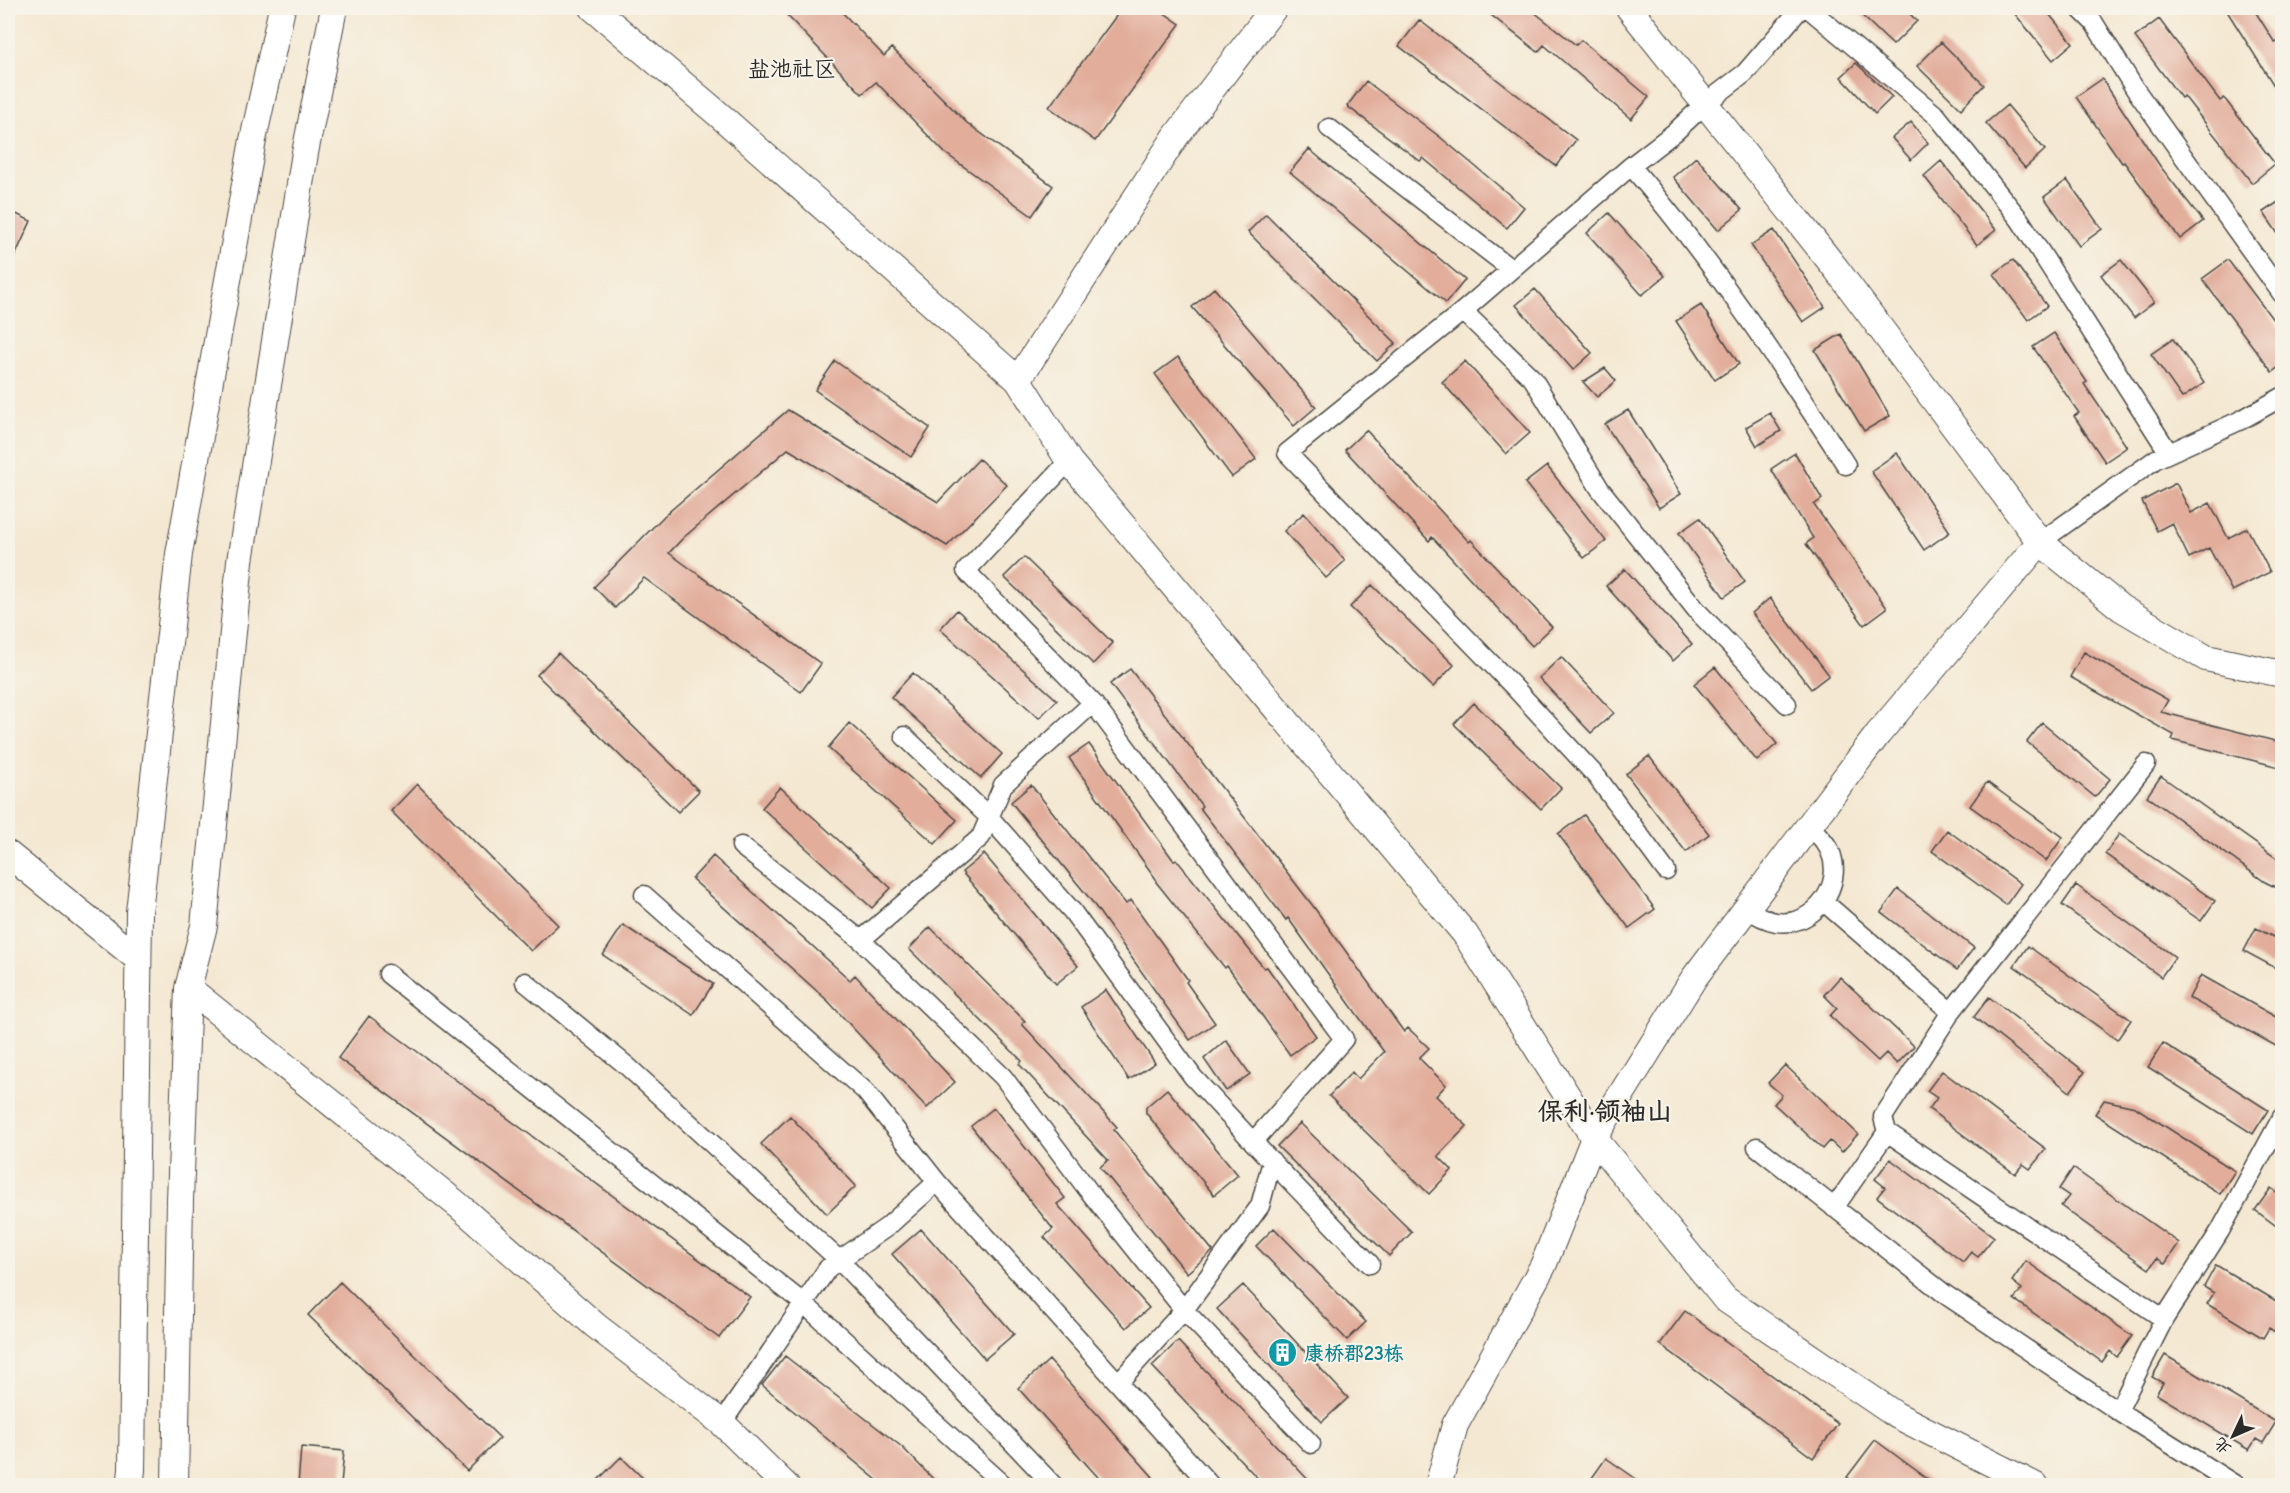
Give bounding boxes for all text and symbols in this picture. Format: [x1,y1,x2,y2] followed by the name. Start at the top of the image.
[748,56,836,82] district label: 盐池社区
[1537,1097,1673,1127] district label: 保利·领袖山
[1267,1337,1299,1369] building icon: 康桥郡23栋
[1304,1342,1404,1365] place label: 康桥郡23栋
[2203,1406,2263,1466] north arrow
[2211,1434,2235,1458] text: 北

